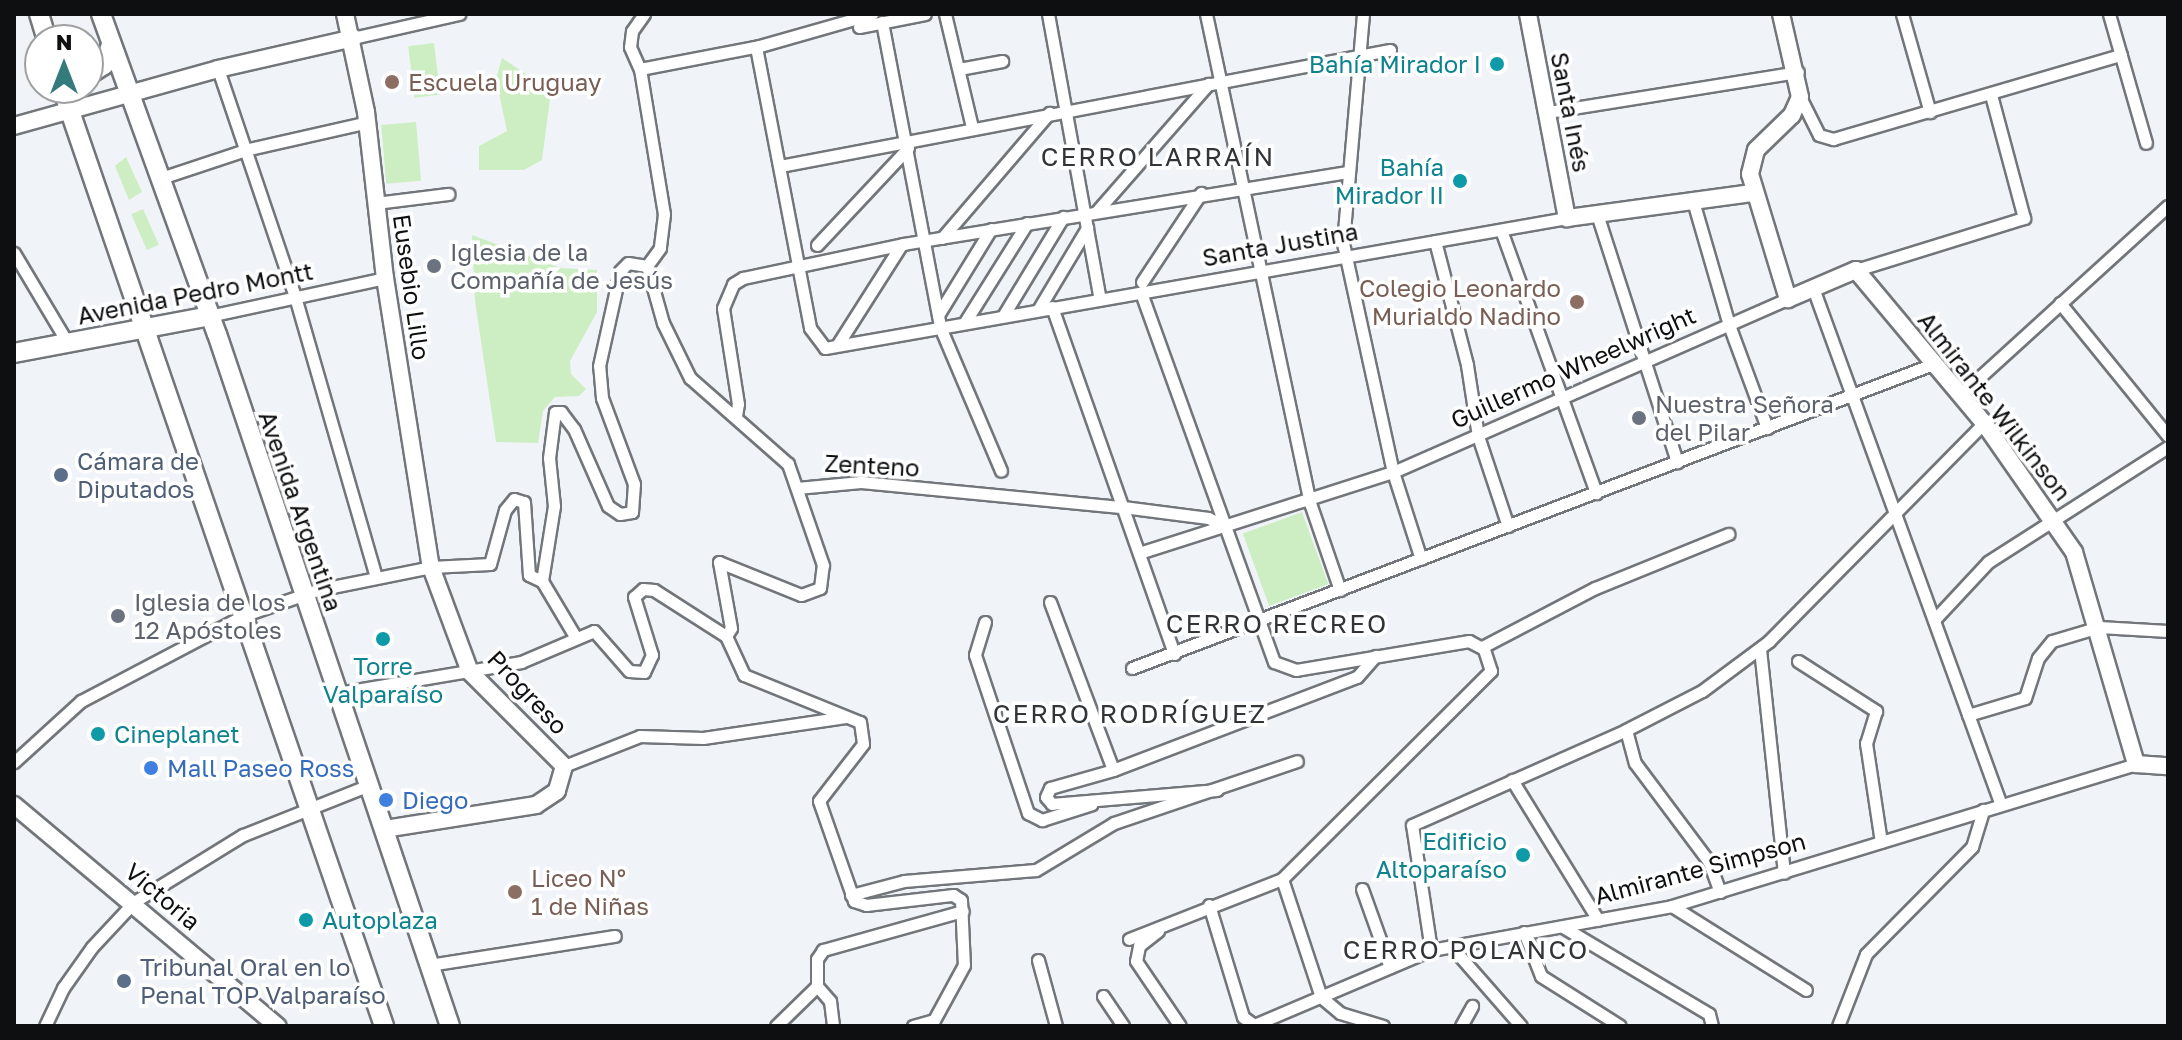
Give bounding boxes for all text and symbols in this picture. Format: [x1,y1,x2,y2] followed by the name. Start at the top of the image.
[24,24,104,104] north arrow
[56,28,72,55] text: N
[1309,50,1481,78] place label: Bahía Mirador I
[1545,50,1597,174] street label: Santa Inés
[1488,55,1506,73] marker: Bahía Mirador I
[408,68,601,96] place label: Escuela Uruguay
[383,73,401,91] marker: Escuela Uruguay
[1041,141,1275,173] district label: CERRO LARRAÍN
[1335,153,1444,209] place label: Bahía Mirador II
[1451,172,1469,190] marker: Bahía Mirador II
[388,212,436,362] street label: Eusebio Lillo
[1200,216,1360,272] street label: Santa Justina
[450,238,673,294] place label: Iglesia de la Compañía de Jesús
[75,256,315,330] street label: Avenida Pedro Montt
[425,257,443,275] marker: Iglesia de la Compañía de Jesús
[1359,274,1561,330] place label: Colegio Leonardo Murialdo Nadino
[1568,293,1586,311] marker: Colegio Leonardo Murialdo Nadino
[1446,300,1700,434] street label: Guillermo Wheelwright
[1912,306,2078,506] street label: Almirante Wilkinson
[1655,390,1834,446] place label: Nuestra Señora del Pilar
[253,407,349,615] street label: Avenida Argentina
[1630,409,1648,427] marker: Nuestra Señora del Pilar
[77,447,199,503] place label: Cámara de Diputados
[824,448,920,482] street label: Zenteno
[52,466,70,484] marker: Cámara de Diputados
[134,588,286,644] place label: Iglesia de los 12 Apóstoles
[109,607,127,625] marker: Iglesia de los 12 Apóstoles
[1166,608,1388,640] district label: CERRO RECREO
[374,630,392,648] marker: Torre Valparaíso
[482,644,574,740] street label: Progreso
[323,652,443,708] place label: Torre Valparaíso
[993,698,1267,730] district label: CERRO RODRÍGUEZ
[114,720,240,748] place label: Cineplanet
[89,725,107,743] marker: Cineplanet
[167,754,355,782] place label: Mall Paseo Ross
[142,759,160,777] marker: Mall Paseo Ross
[402,786,468,814] place label: Diego
[377,791,395,809] marker: Diego
[1591,826,1809,910] street label: Almirante Simpson
[1376,827,1507,883] place label: Edificio Altoparaíso
[1514,846,1532,864] marker: Edificio Altoparaíso
[120,856,206,936] street label: Victoria
[531,864,649,920] place label: Liceo N° 1 de Niñas
[506,883,524,901] marker: Liceo N° 1 de Niñas
[322,906,438,934] place label: Autoplaza
[297,911,315,929] marker: Autoplaza
[1343,934,1589,966] district label: CERRO POLANCO
[140,953,386,1009] place label: Tribunal Oral en lo Penal TOP Valparaíso
[115,972,133,990] marker: Tribunal Oral en lo Penal TOP Valparaíso

